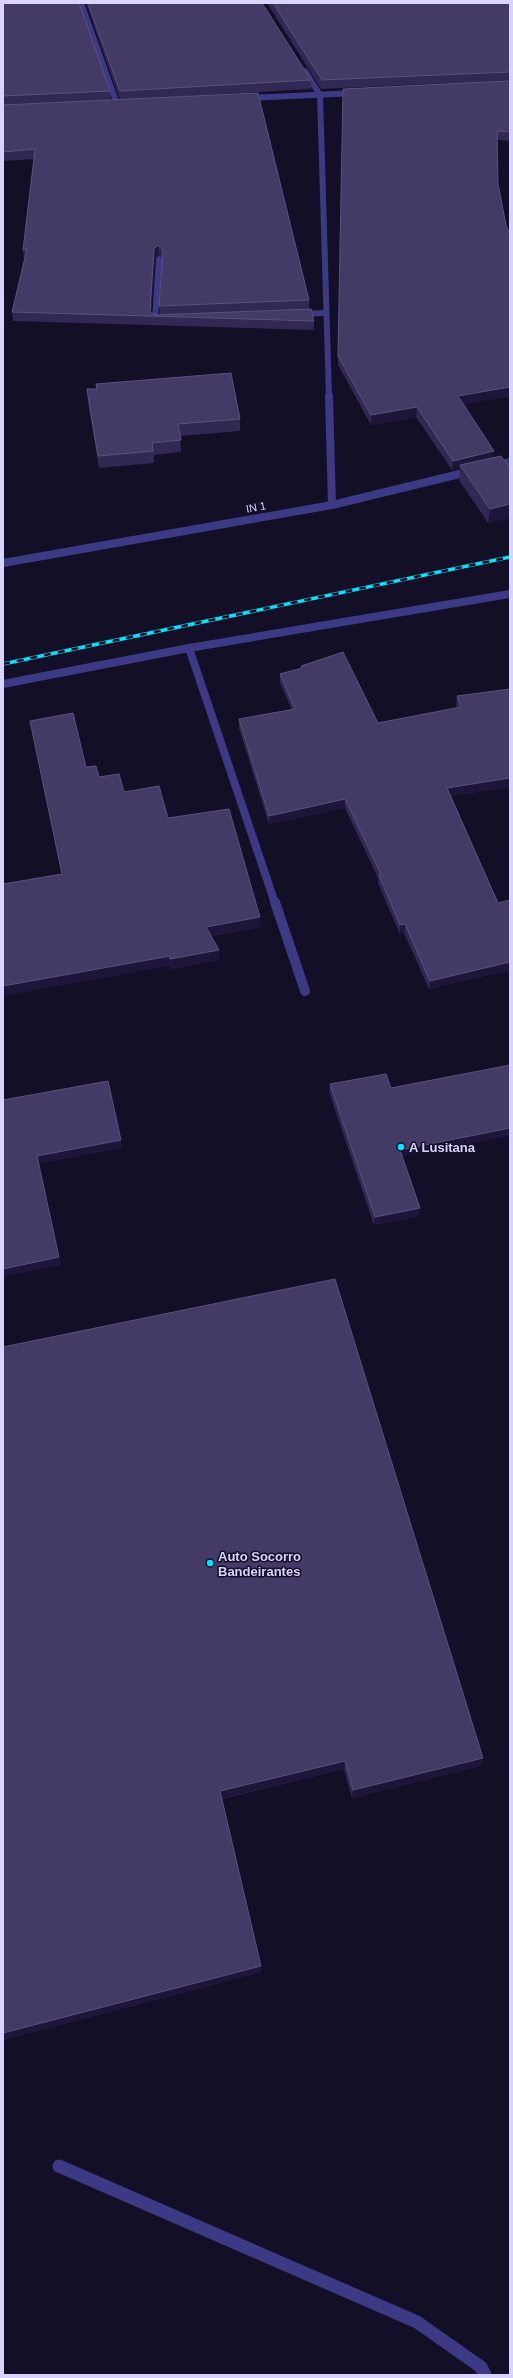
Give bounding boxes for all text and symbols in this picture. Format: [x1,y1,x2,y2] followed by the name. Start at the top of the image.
[245,499,267,515] street label: IN 1
[409,1140,476,1155] place label: A Lusitana
[396,1142,406,1152] marker: A Lusitana
[218,1549,301,1579] place label: Auto Socorro Bandeirantes
[205,1558,215,1568] marker: Auto Socorro Bandeirantes

